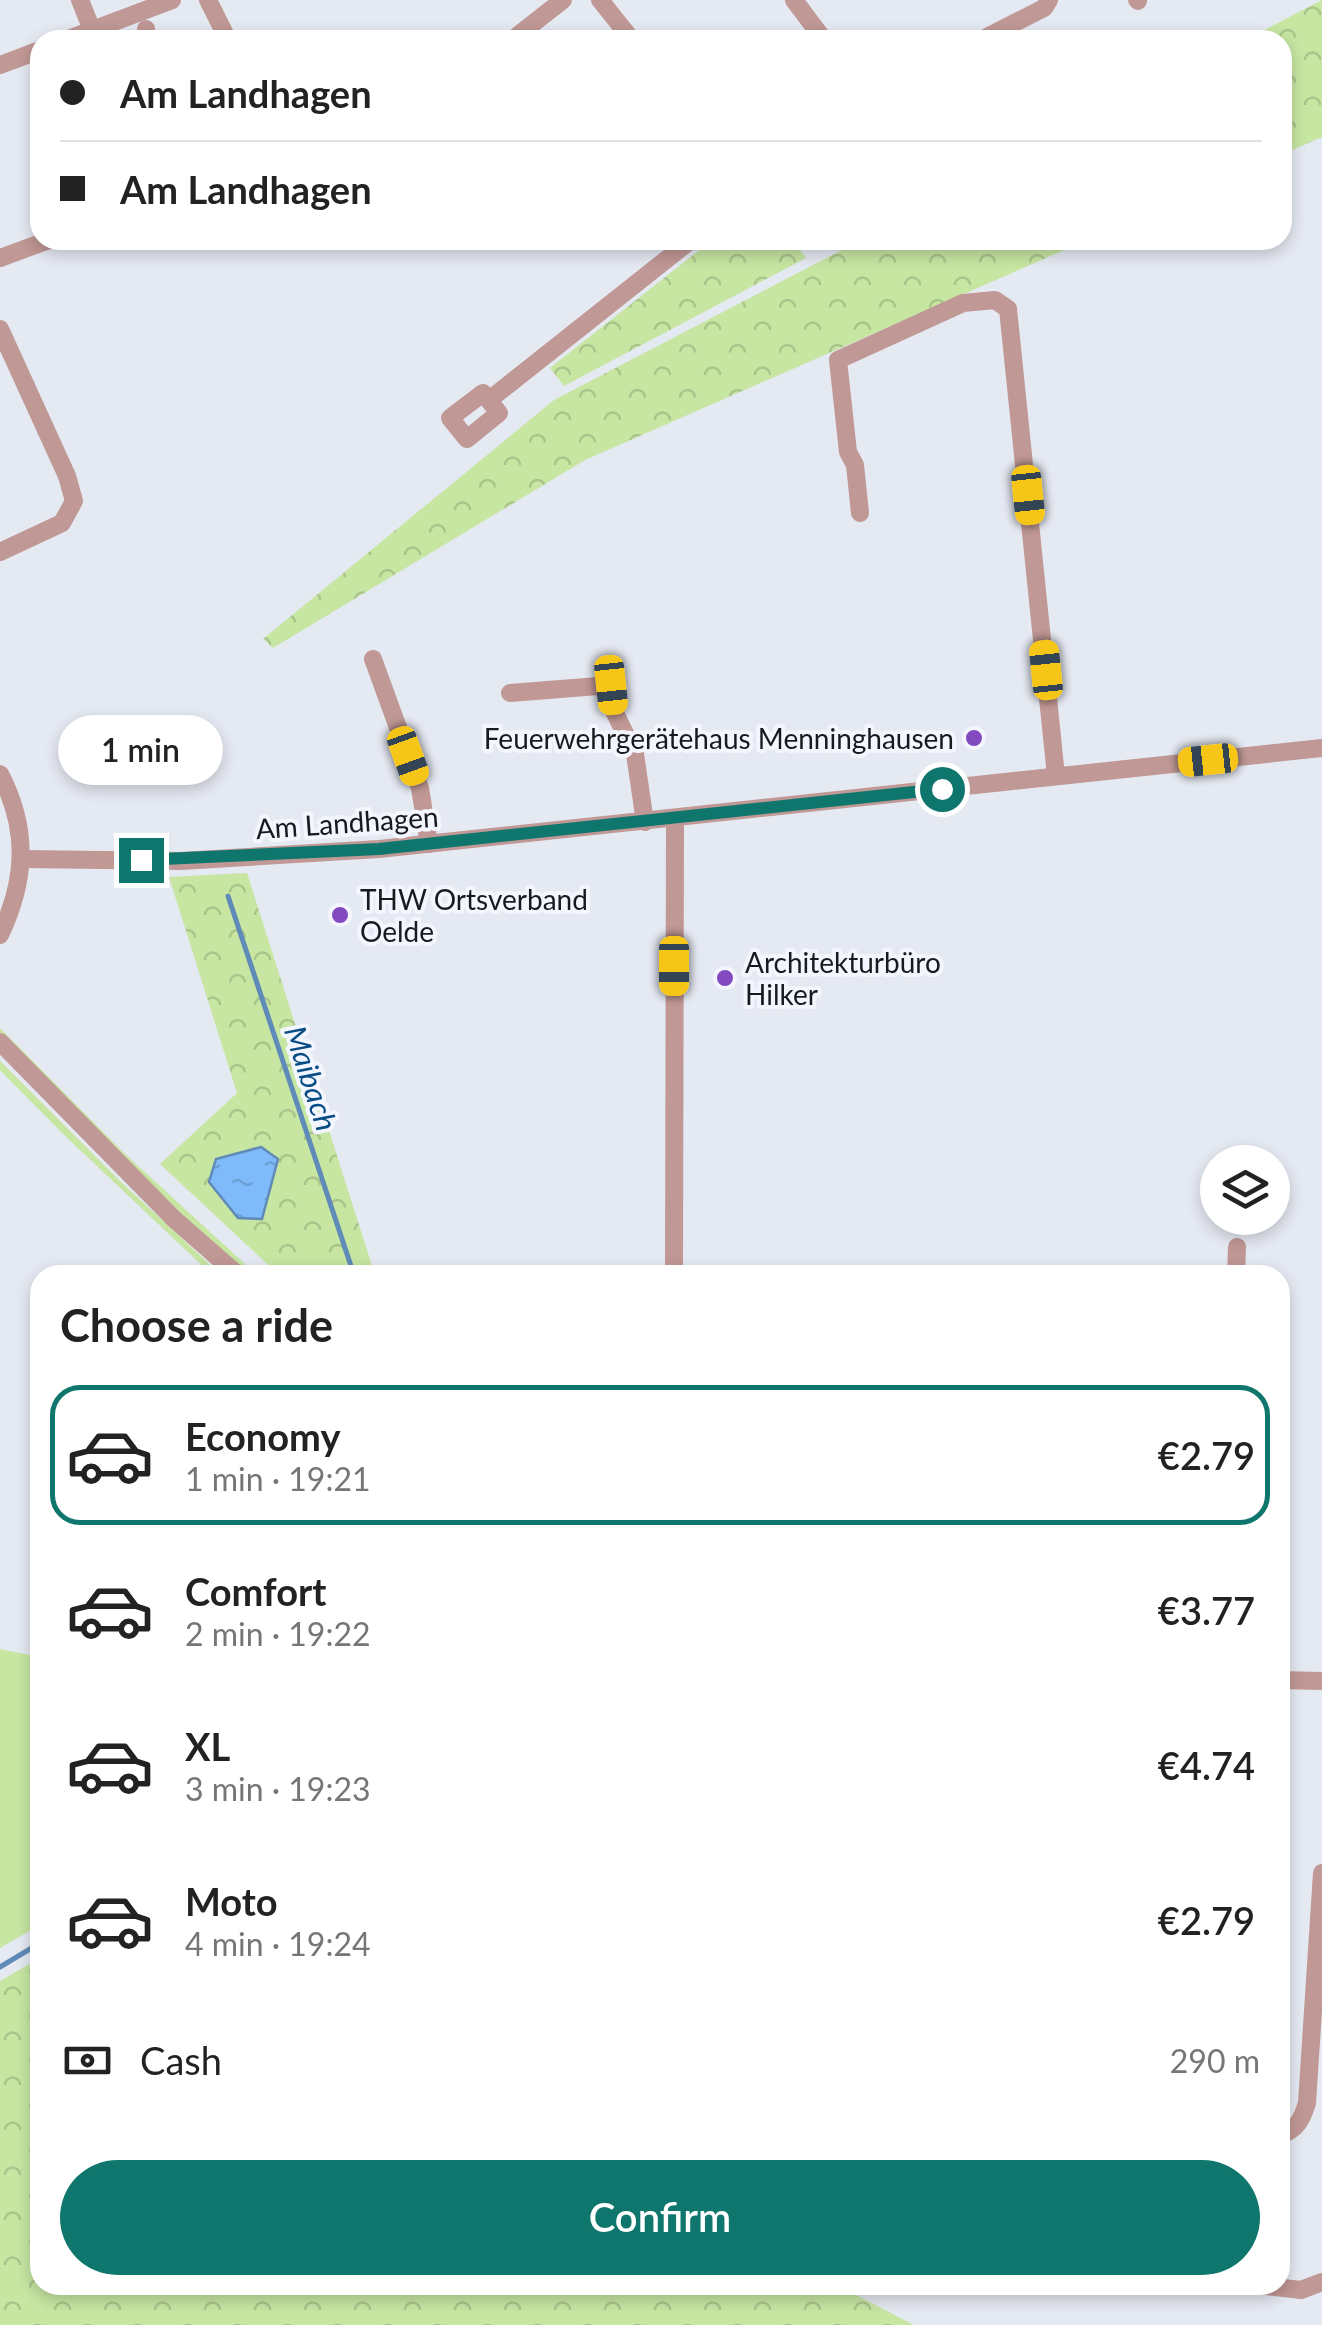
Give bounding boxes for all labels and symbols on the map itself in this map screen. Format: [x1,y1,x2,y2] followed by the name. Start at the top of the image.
[1010,464,1046,526] car
[1028,639,1064,701] car
[593,654,629,716] car
[58,715,224,785] callout: 1 min
[484,721,954,755] place label: Feuerwehrgerätehaus Menninghausen
[384,723,432,789] car
[963,727,985,749] marker: Feuerwehrgerätehaus Menninghausen
[1177,742,1239,778] car
[920,767,965,812] route start
[255,799,439,845] street label: Am Landhagen
[119,838,164,883] route end
[360,882,588,948] place label: THW Ortsverband Oelde
[329,904,351,926] marker: THW Ortsverband Oelde
[659,936,689,996] car
[745,945,941,1011] place label: Architekturbüro Hilker
[714,967,736,989] marker: Architekturbüro Hilker
[278,1021,346,1135] water label: Maibach

